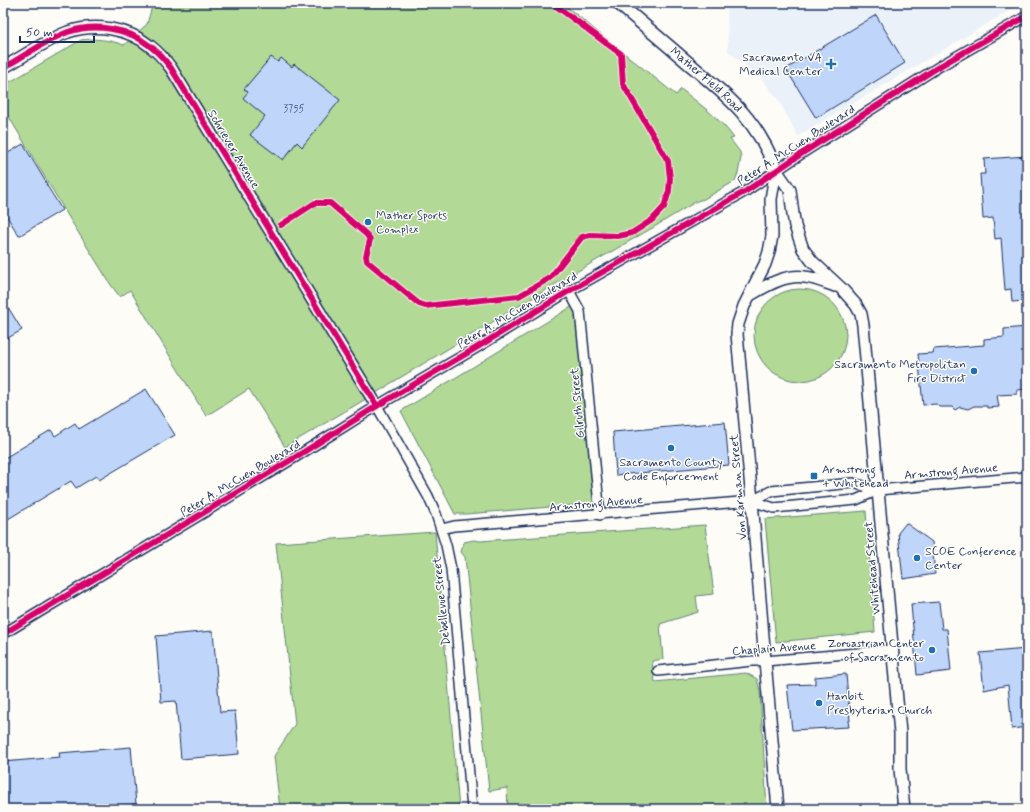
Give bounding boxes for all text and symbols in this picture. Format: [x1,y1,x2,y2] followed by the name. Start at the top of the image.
[20,18,94,44] scale bar
[26,25,53,41] text: 50 m
[666,44,745,116] street label: Mather Field Road
[739,50,822,80] place label: Sacramento VA Medical Center
[825,58,837,70] marker: Sacramento VA Medical Center
[735,102,859,190] street label: Peter A. McCuen Boulevard
[283,103,305,116] house number: 3755
[203,107,263,192] street label: Schriever Avenue
[376,208,447,238] place label: Mather Sports Complex
[363,217,373,227] marker: Mather Sports Complex
[454,269,581,353] street label: Peter A. McCuen Boulevard
[834,357,966,387] place label: Sacramento Metropolitan Fire District
[969,366,979,376] marker: Sacramento Metropolitan Fire District
[567,367,589,439] street label: Gilruth Street
[726,433,752,540] street label: Von Karman Street
[177,437,304,521] street label: Peter A. McCuen Boulevard
[666,443,676,453] marker: Sacramento County Code Enforcement
[619,455,723,486] place label: Sacramento County Code Enforcement
[904,460,999,485] street label: Armstrong Avenue
[822,462,888,492] place label: Armstrong + Whitehead
[809,471,819,481] marker: Armstrong + Whitehead
[549,492,644,517] street label: Armstrong Avenue
[861,520,885,615] street label: Whitehead Street
[925,544,1017,574] place label: SCOE Conference Center
[912,553,922,563] marker: SCOE Conference Center
[429,556,455,646] street label: Debellevue Street
[827,636,924,666] place label: Zoroastrian Center of Sacramento
[732,638,817,660] street label: Chaplain Avenue
[927,645,937,655] marker: Zoroastrian Center of Sacramento
[827,689,933,719] place label: Hanbit Presbyterian Church
[814,698,824,708] marker: Hanbit Presbyterian Church

